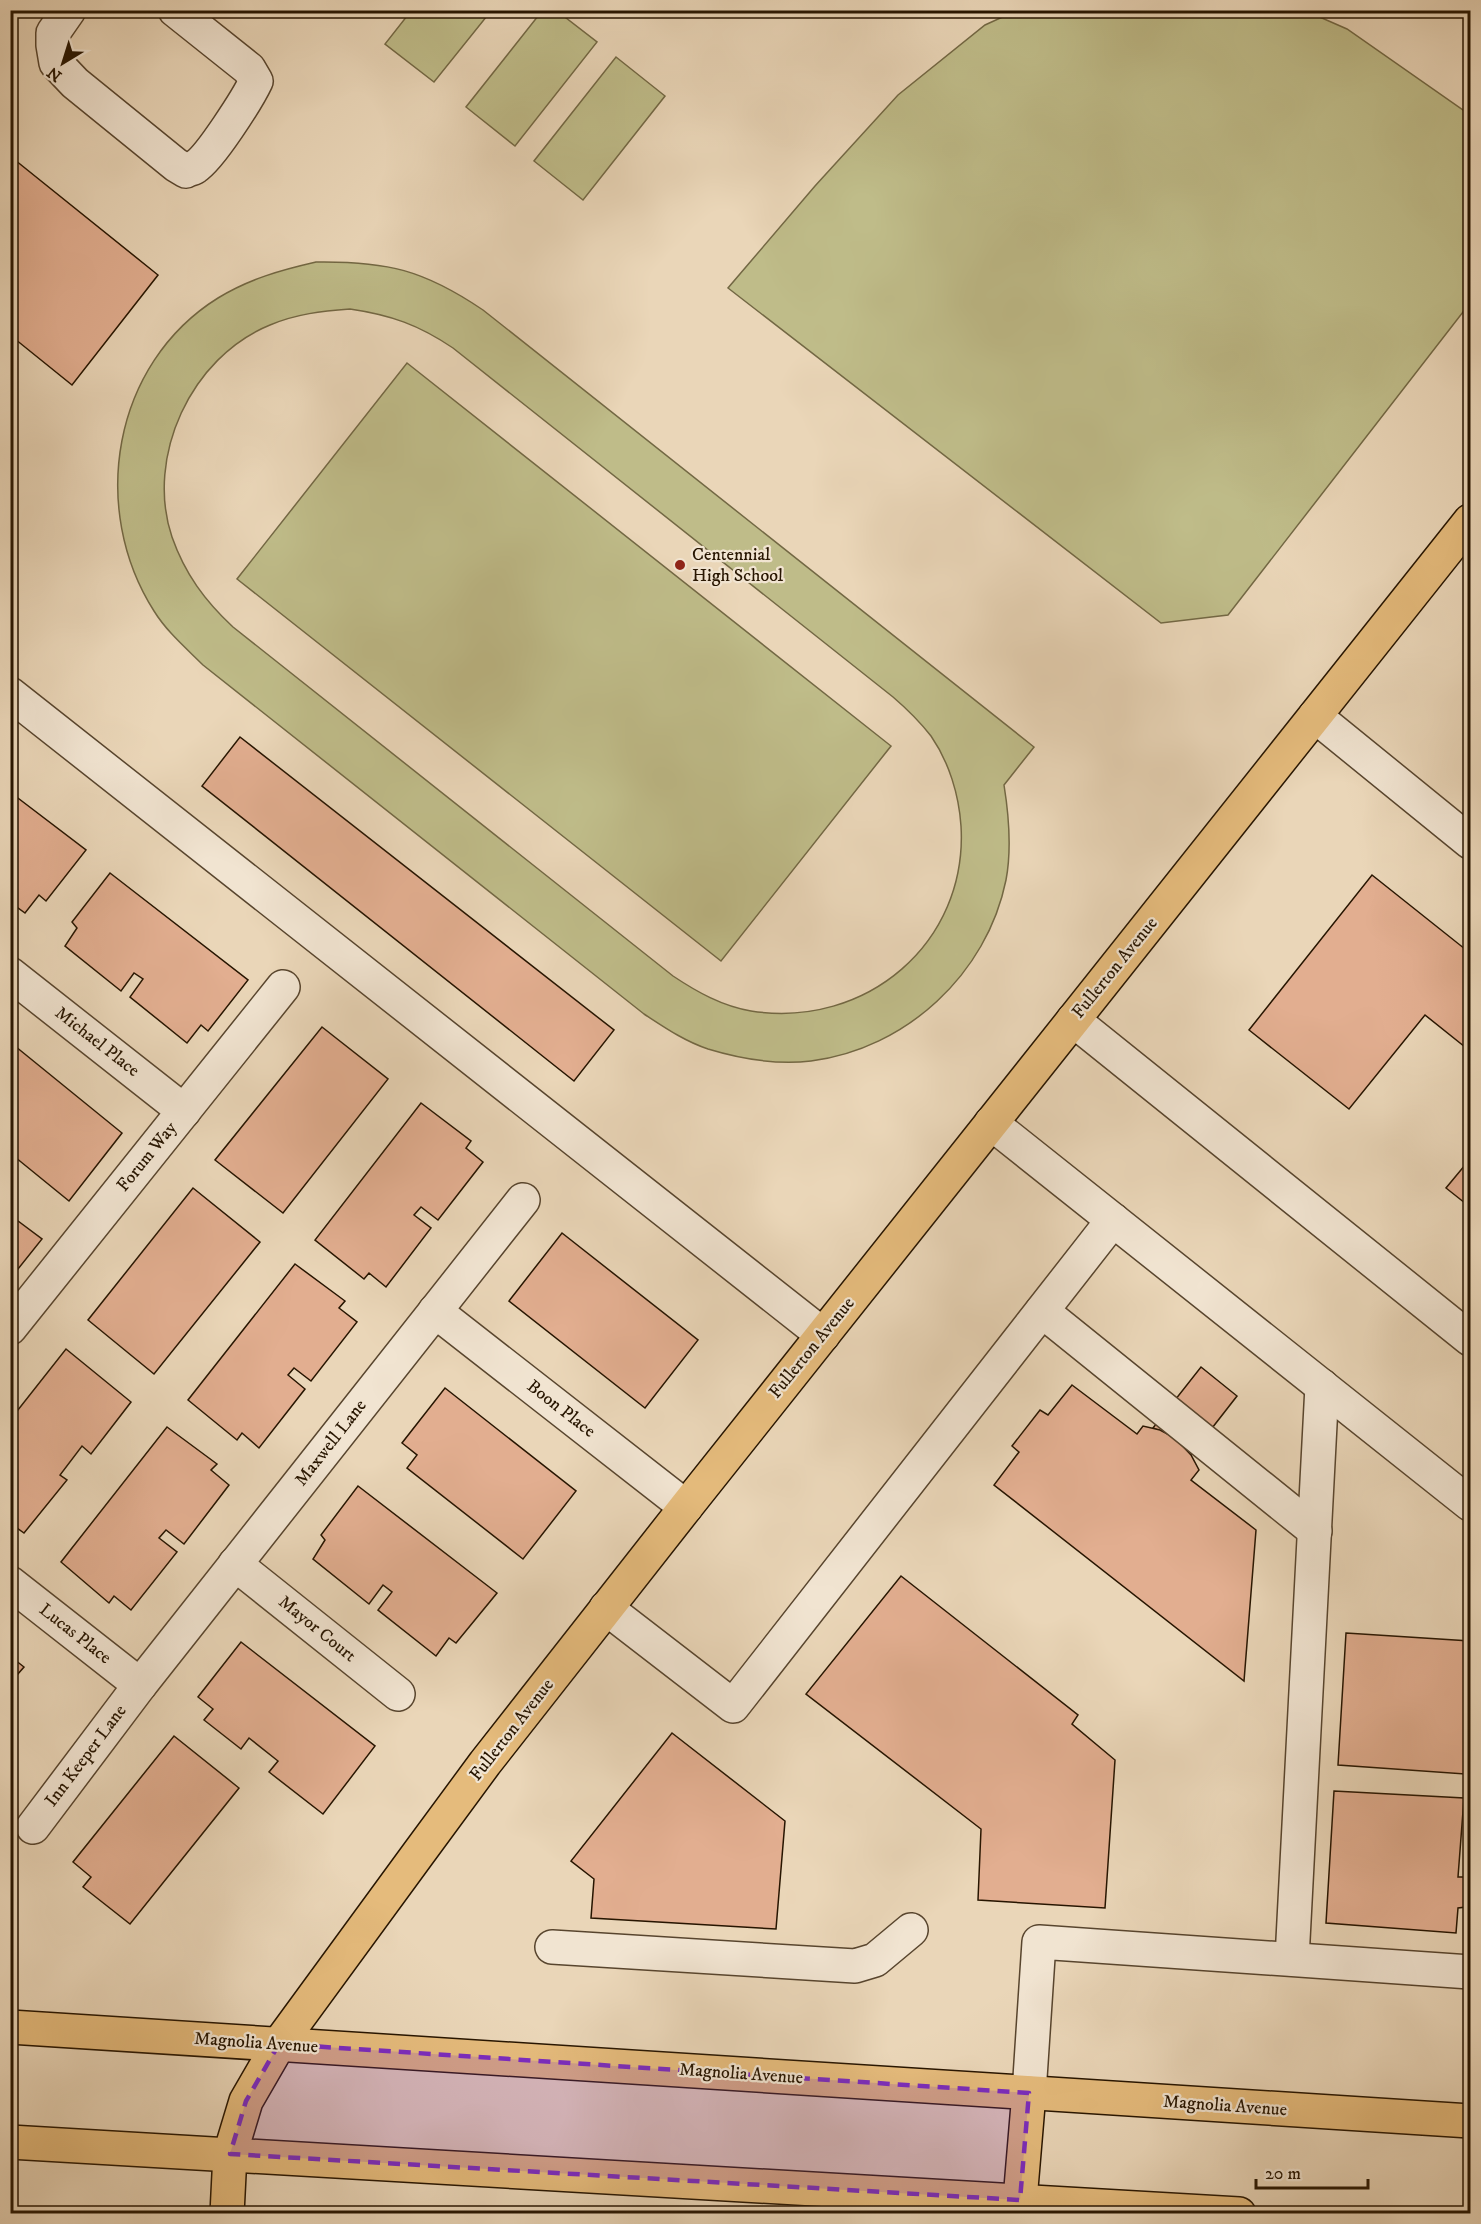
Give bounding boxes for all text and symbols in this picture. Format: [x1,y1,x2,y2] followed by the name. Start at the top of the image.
[33,33,93,93] north arrow
[43,62,66,86] text: N
[692,544,784,587] place label: Centennial High School
[673,558,687,572] marker: Centennial High School
[1067,913,1163,1023] street label: Fullerton Avenue
[50,1002,144,1082] street label: Michael Place
[112,1117,182,1196] street label: Forum Way
[764,1293,860,1403] street label: Fullerton Avenue
[522,1375,600,1443] street label: Boon Place
[290,1395,372,1491] street label: Maxwell Lane
[274,1591,360,1667] street label: Mayor Court
[35,1599,115,1669] street label: Lucas Place
[465,1674,559,1786] street label: Fullerton Avenue
[41,1701,131,1811] street label: Inn Keeper Lane
[193,2028,319,2058] street label: Magnolia Avenue
[678,2059,804,2089] street label: Magnolia Avenue
[1162,2091,1288,2121] street label: Magnolia Avenue
[1256,2152,1368,2190] scale bar
[1265,2163,1301,2185] text: 20 m

